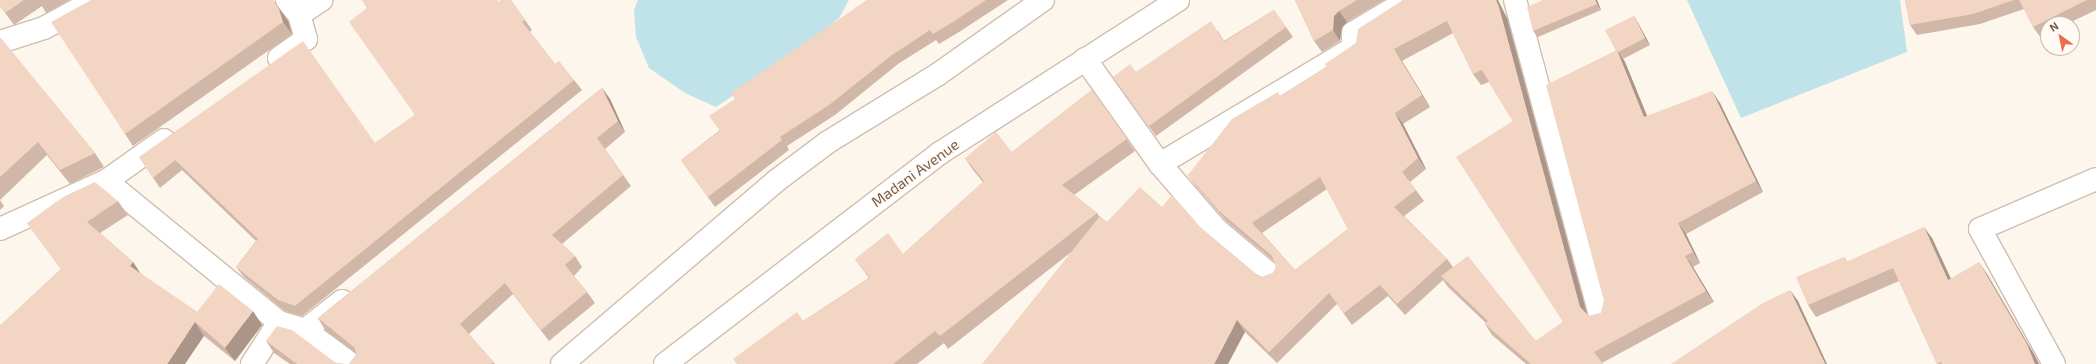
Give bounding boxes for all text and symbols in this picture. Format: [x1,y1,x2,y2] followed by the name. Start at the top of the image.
[2040,16,2080,56] north arrow
[2047,19,2061,34] text: N
[868,135,962,211] street label: Madani Avenue

